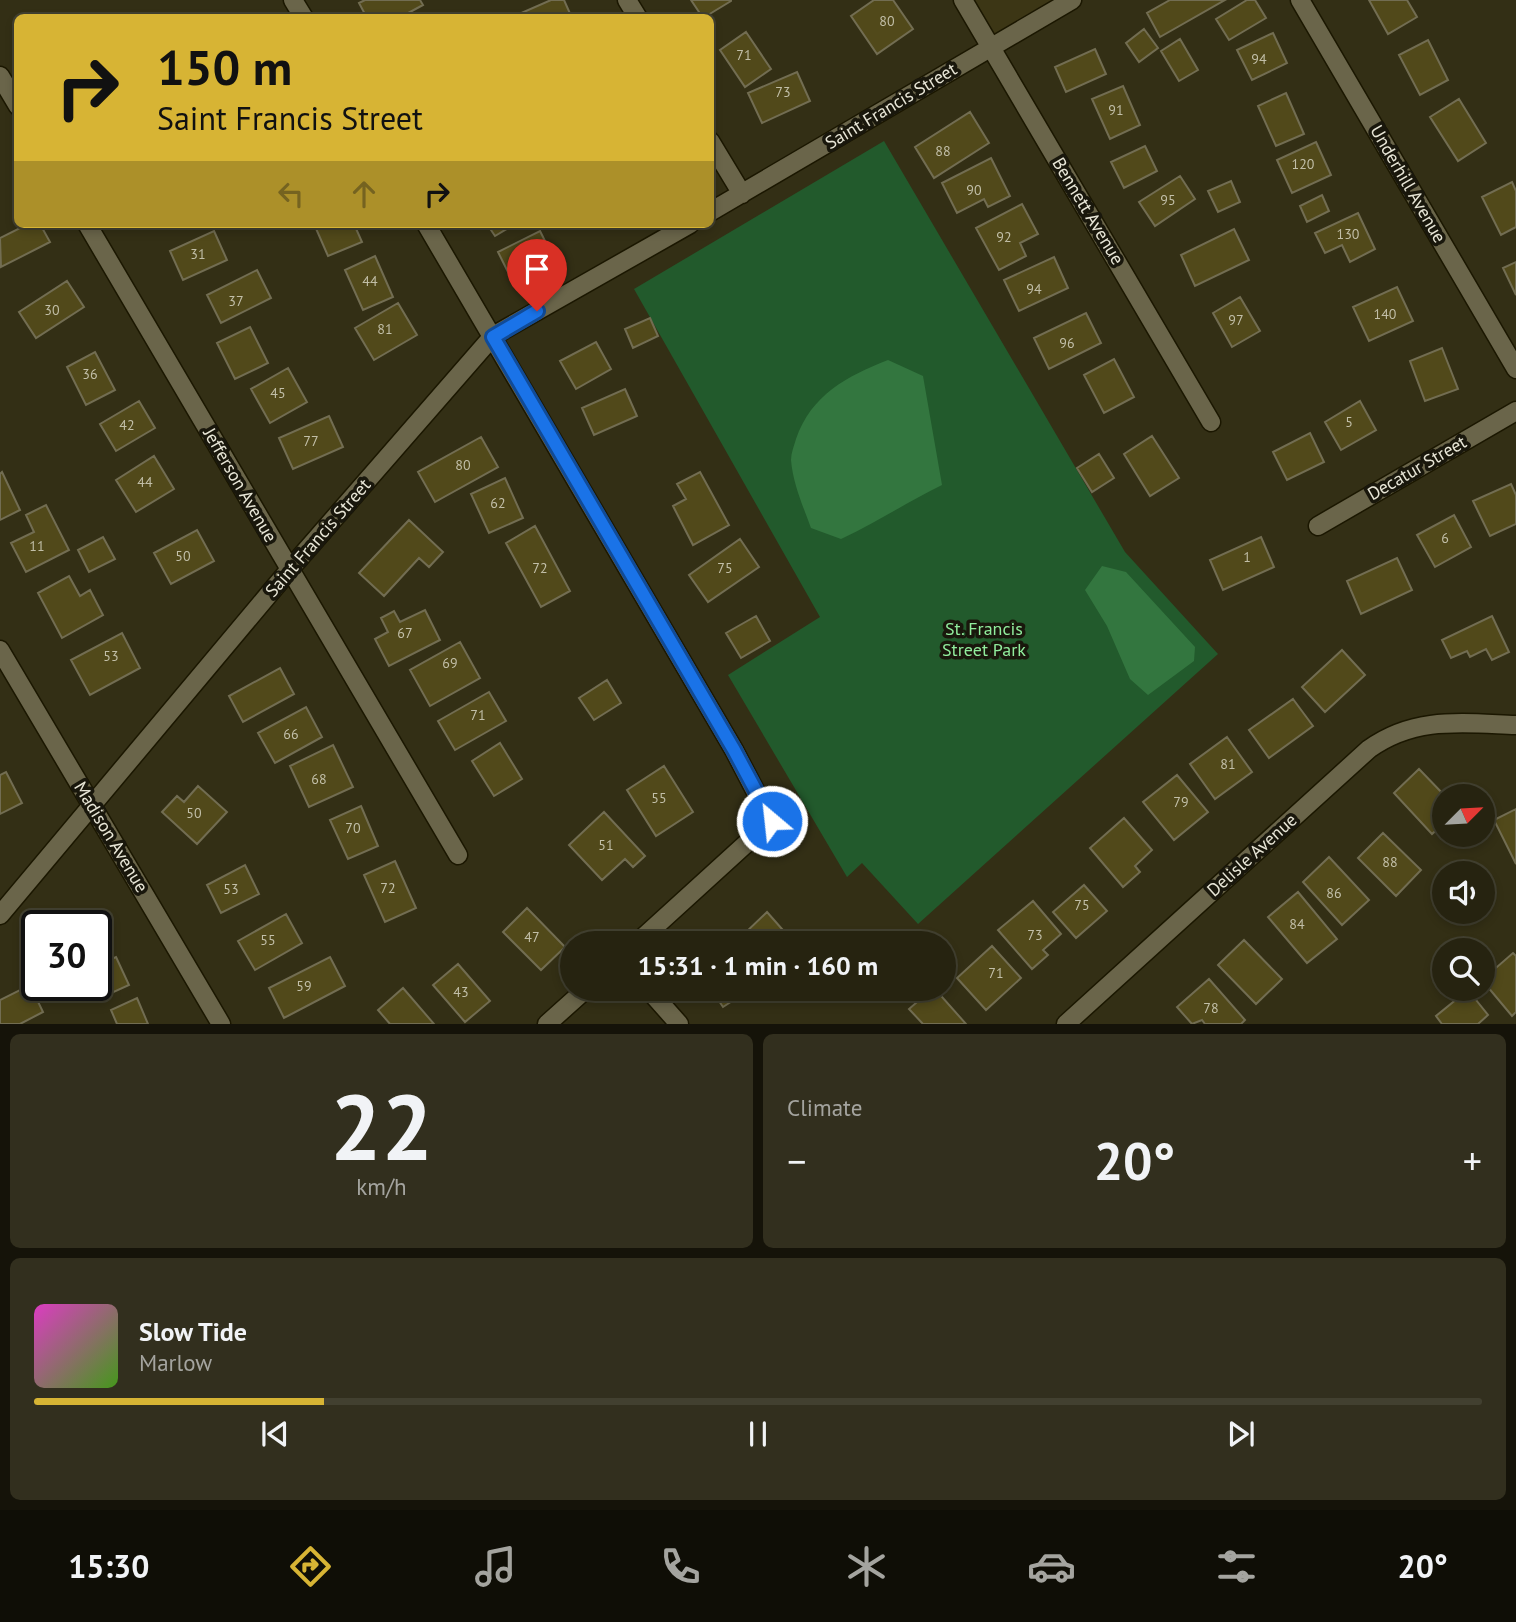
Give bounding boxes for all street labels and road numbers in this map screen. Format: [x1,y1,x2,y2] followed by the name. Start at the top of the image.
[821,57,961,154] street label: Saint Francis Street
[1365,121,1451,247] street label: Underhill Avenue
[1047,153,1129,269] street label: Bennett Avenue
[198,423,283,546] street label: Jefferson Avenue
[1363,430,1470,505] street label: Decatur Street
[260,474,375,602] street label: Saint Francis Street
[69,777,154,896] street label: Madison Avenue
[1202,808,1302,901] street label: Delisle Avenue

